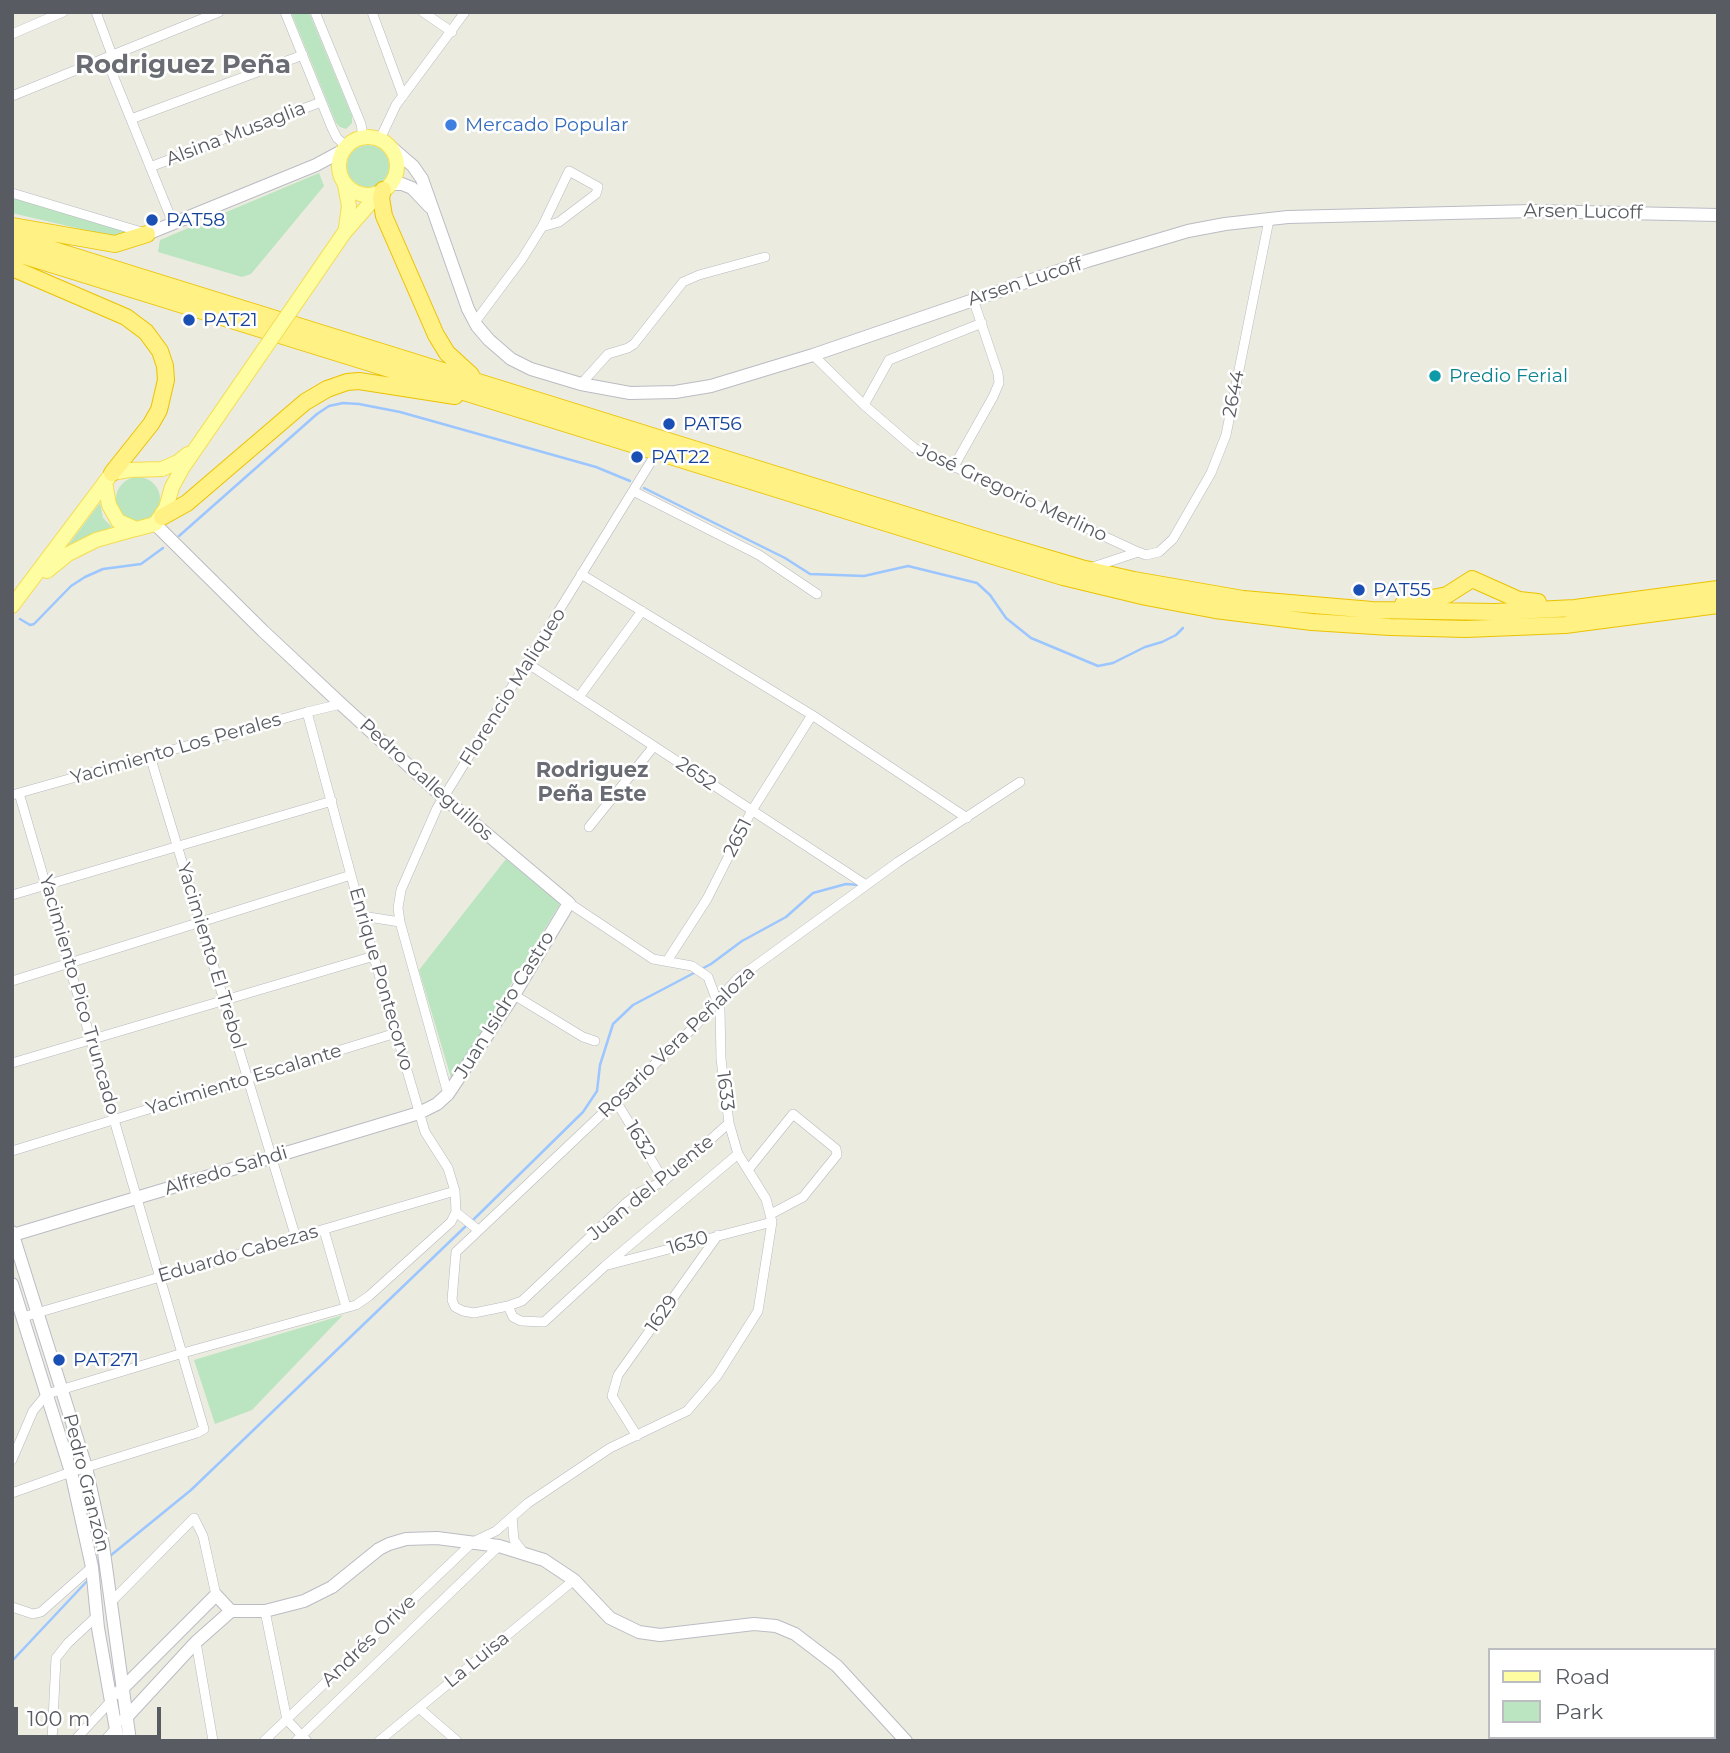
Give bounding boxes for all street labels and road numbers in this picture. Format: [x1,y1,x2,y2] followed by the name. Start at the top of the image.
[163,97,309,171] street label: Alsina Musaglia
[1523,200,1643,224] street label: Arsen Lucoff
[965,253,1085,311] street label: Arsen Lucoff
[1218,369,1250,419] street label: 2644
[913,439,1111,547] street label: José Gregorio Merlino
[455,604,571,770] street label: Florencio Maliqueo
[68,708,284,790] street label: Yacimiento Los Perales
[354,714,498,846] street label: Pedro Galleguillos
[671,752,721,796] street label: 2652
[719,815,757,861] street label: 2651
[172,860,250,1052] street label: Yacimiento El Trebol
[34,873,124,1117] street label: Yacimiento Pico Truncado
[344,885,418,1073] street label: Enrique Pontecorvo
[450,927,560,1083] street label: Juan Isidro Castro
[594,961,760,1123] street label: Rosario Vera Peñaloza
[143,1039,345,1121] street label: Yacimiento Escalante
[711,1070,739,1112] street label: 1633
[620,1117,660,1163] street label: 1632
[583,1130,719,1246] street label: Juan del Puente
[162,1141,290,1201] street label: Alfredo Sahdi
[155,1220,321,1288] street label: Eduardo Cabezas
[665,1226,711,1260] street label: 1630
[641,1291,683,1337] street label: 1629
[58,1411,114,1555] street label: Pedro Granzón
[317,1590,421,1692] street label: Andrés Orive
[440,1627,514,1693] street label: La Luisa

